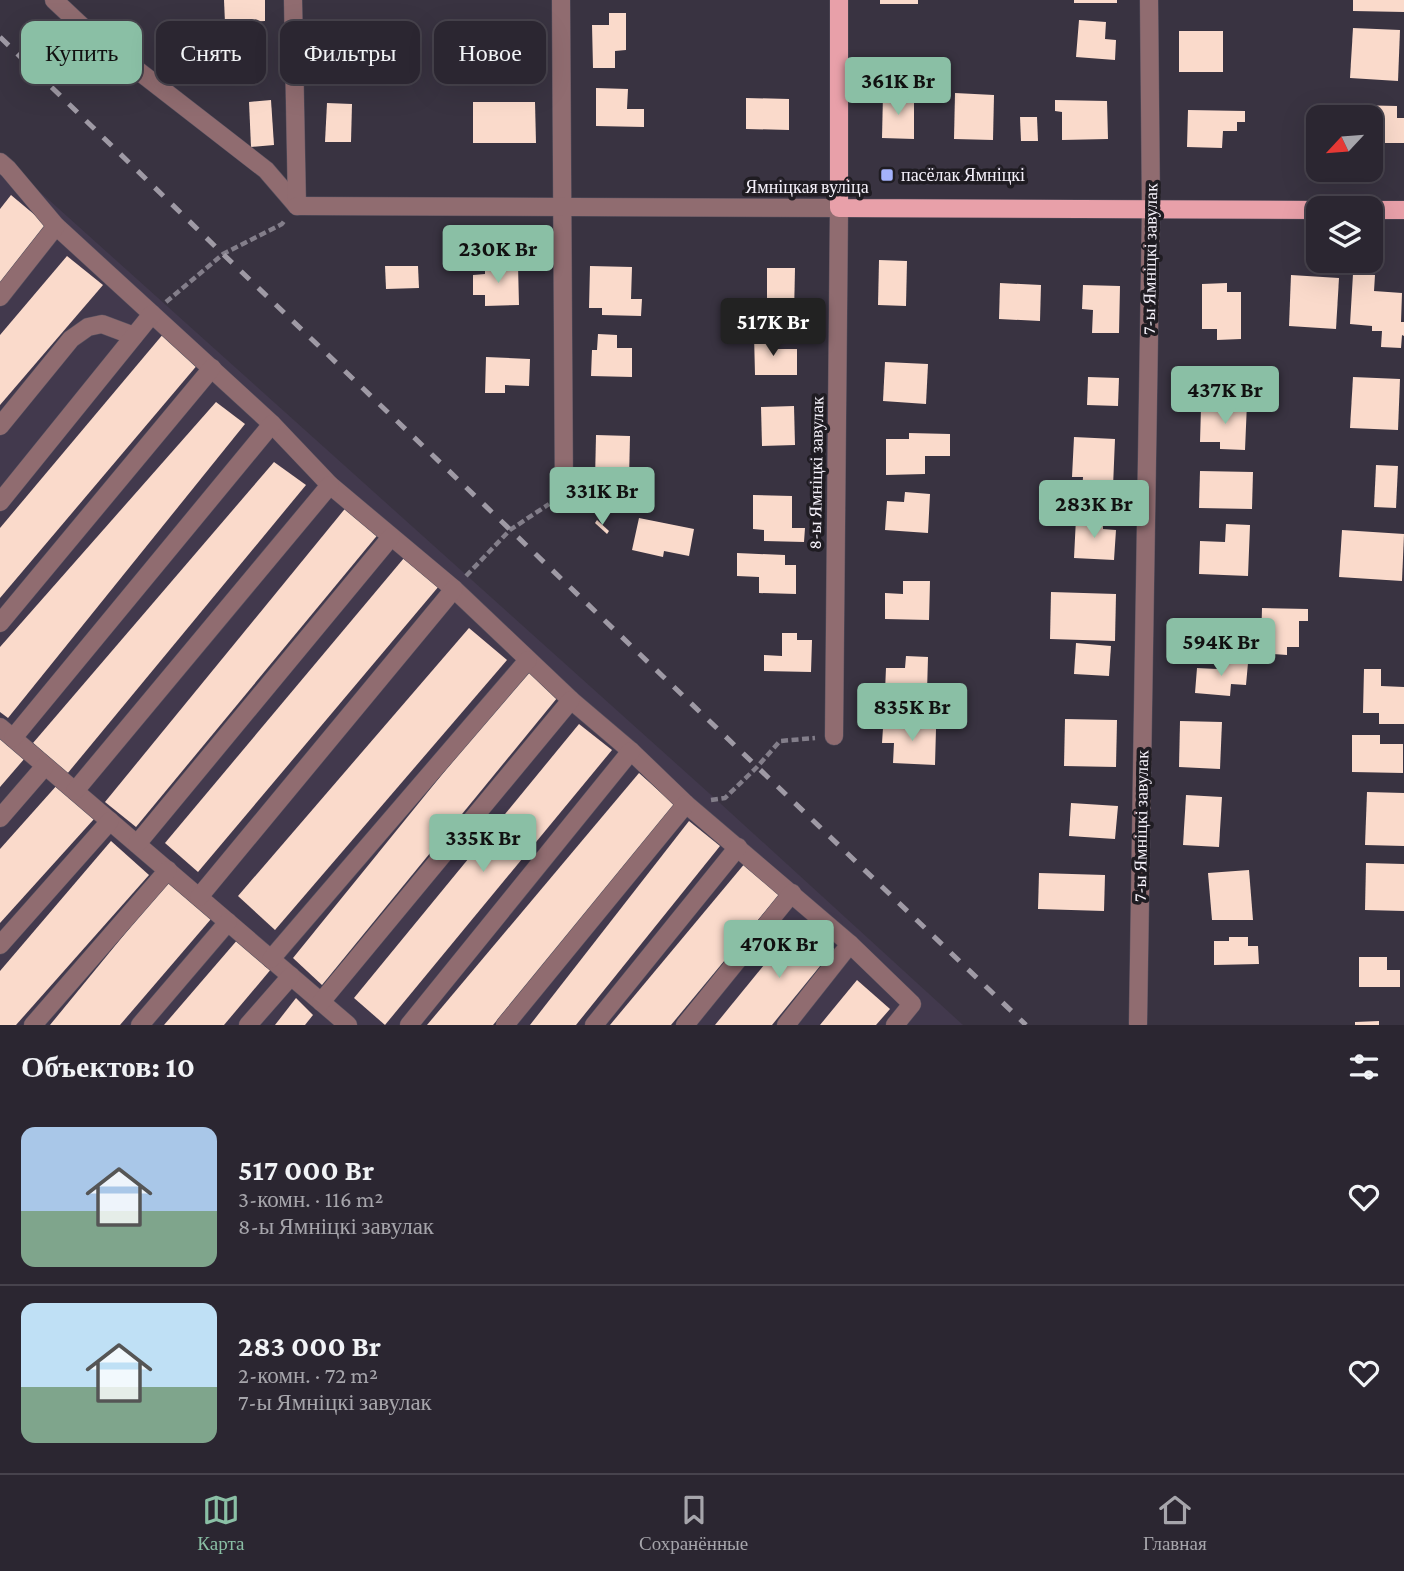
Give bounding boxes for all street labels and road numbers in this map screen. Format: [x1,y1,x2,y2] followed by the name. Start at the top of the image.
[745,177,869,197] street label: Ямніцкая вуліца
[1139,183,1161,335] street label: 7-ы Ямніцкі завулак
[805,396,827,550] street label: 8-ы Ямніцкі завулак
[1130,750,1152,902] street label: 7-ы Ямніцкі завулак

